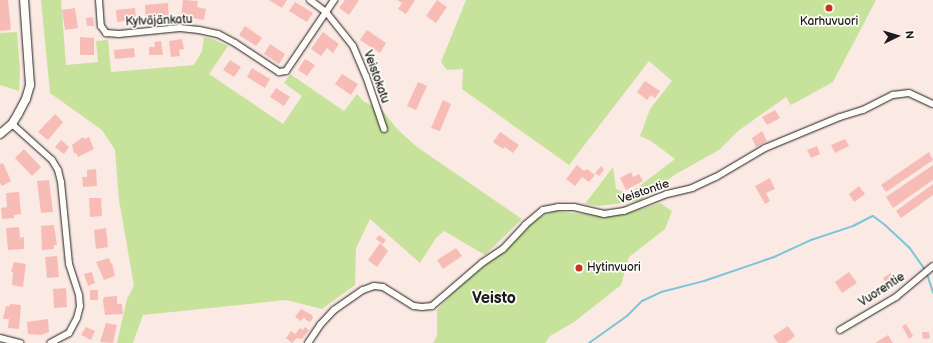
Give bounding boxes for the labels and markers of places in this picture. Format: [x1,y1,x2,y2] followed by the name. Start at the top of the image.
[824,3,834,13] marker: Karhuvuori
[800,15,858,29] place label: Karhuvuori
[587,261,641,275] place label: Hytinvuori
[574,263,584,273] marker: Hytinvuori

